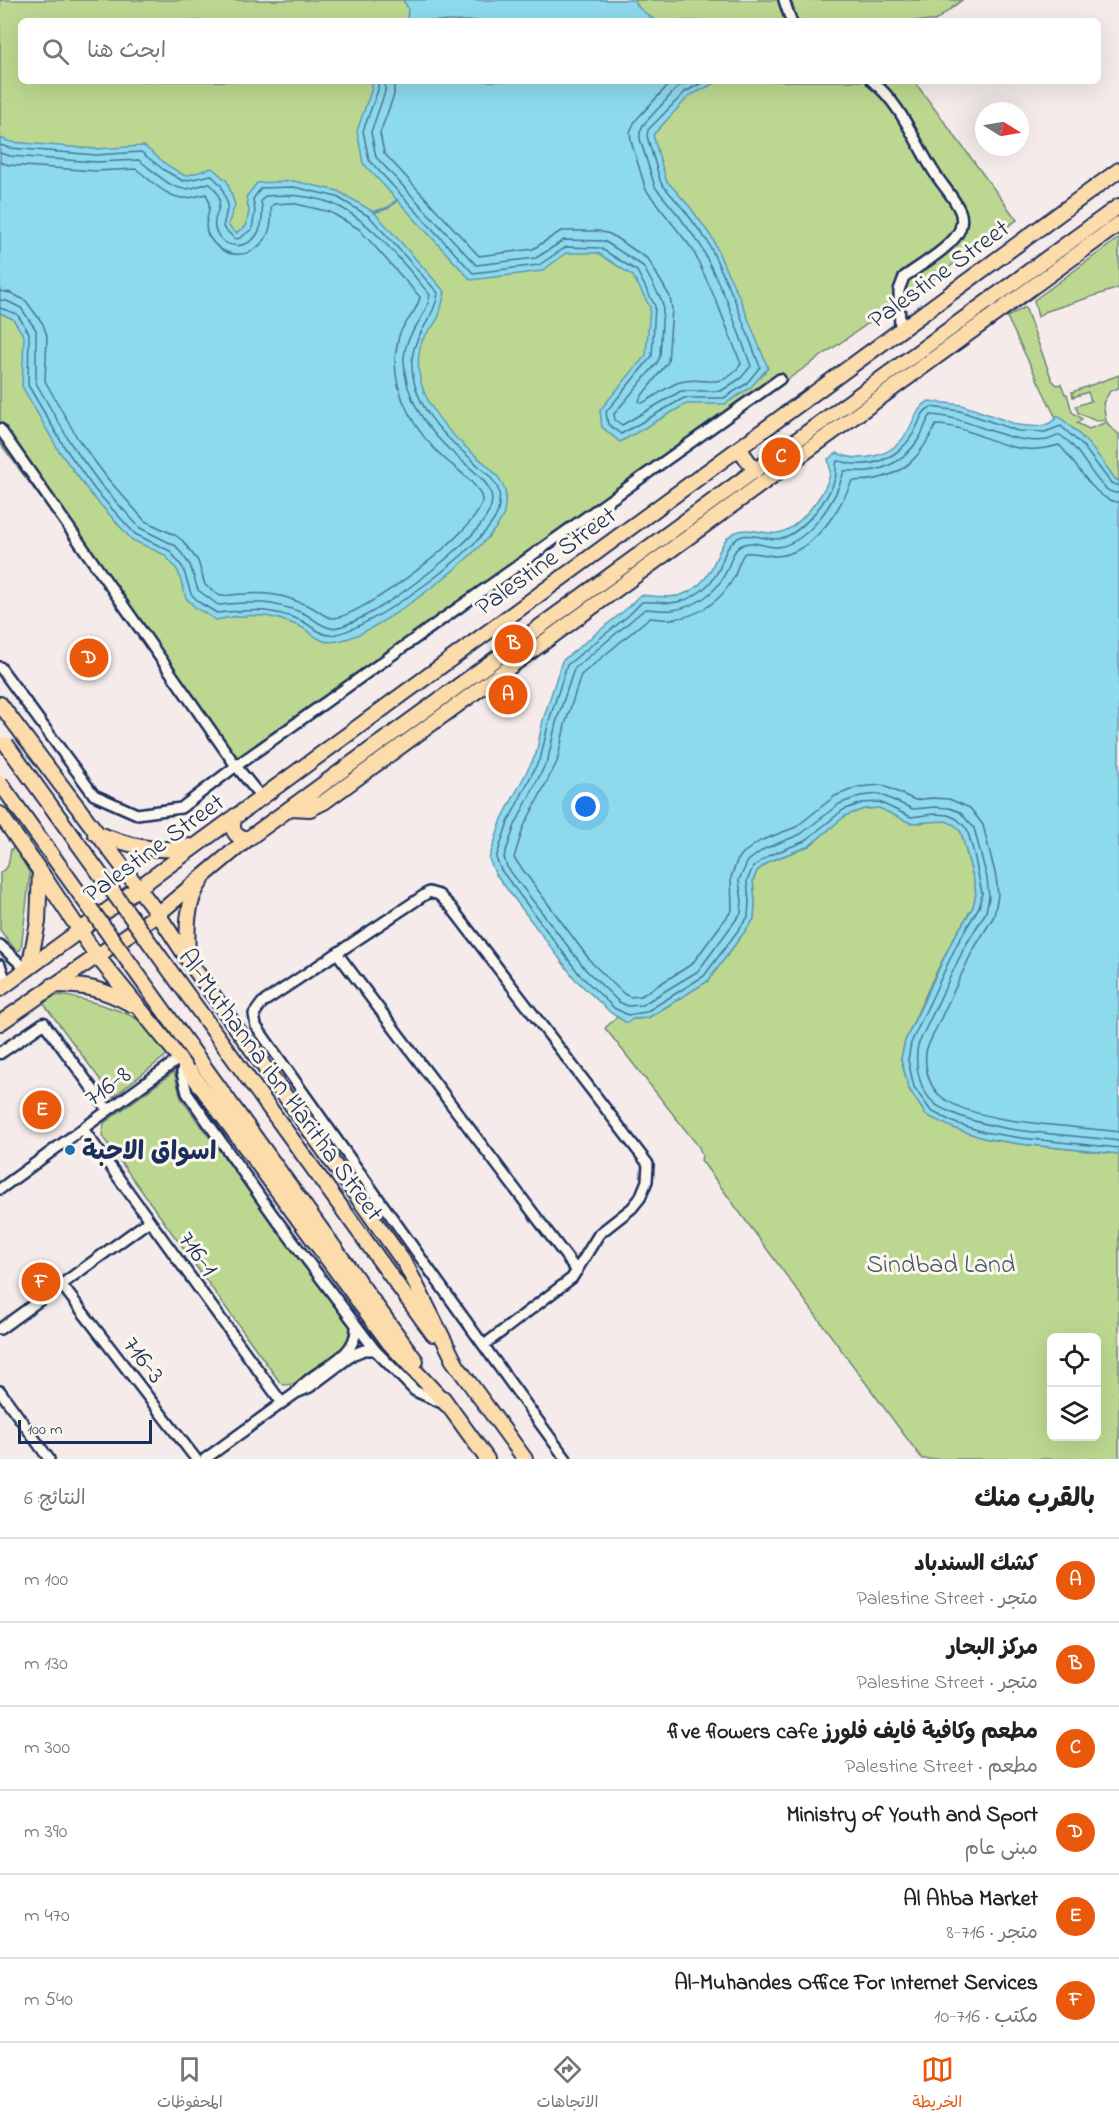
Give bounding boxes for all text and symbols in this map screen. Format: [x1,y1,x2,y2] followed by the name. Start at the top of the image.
[18,18,1101,84] search box
[39,35,72,68] icon: search
[87,36,166,68] text: ابحث هنا
[975,102,1029,156] north arrow
[861,211,1019,340] street label: Palestine Street
[762,434,800,480] pin: C
[468,498,626,627] street label: Palestine Street
[494,622,534,666] pin: B
[70,636,109,680] pin: D
[488,672,528,718] pin: A
[76,785,234,914] street label: Palestine Street
[571,792,600,821] your location
[168,942,392,1230] street label: Al-Muthanna ibn Haritha Street
[77,1057,140,1117] street label: 716-8
[22,1088,62,1132] pin: E
[82,1134,216,1172] place label: اسواق الاحبة
[63,1143,77,1157] marker: اسواق الاحبة
[167,1224,226,1286] street label: 716-1
[867,1247,1016,1285] park label: Sindbad Land
[22,1260,60,1304] pin: F
[112,1329,173,1393] street label: 716-3
[1047,1333,1101,1441] map controls
[1047,1333,1101,1387] button: locate
[1047,1387,1101,1441] button: layers
[18,1417,152,1444] scale bar
[27,1418,62,1442] text: 100 m
[974,1481,1095,1519] text: بالقرب منك
[24,1485,86,1514] text: النتائج: 6
[914,1549,1038,1581] text: كشك السندباد
[24,1566,68,1595] text: 100 m
[1069,1566,1082,1595] text: A
[856,1585,1038,1614] text: متجر · Palestine Street
[947,1633,1038,1665] text: مركز البحار
[24,1650,68,1679] text: 130 m
[1069,1650,1082,1679] text: B
[856,1669,1038,1698] text: متجر · Palestine Street
[667,1717,1038,1749] text: مطعم وكافية فايف فلورز five flowers cafe
[24,1734,70,1763] text: 300 m
[1070,1734,1081,1763] text: C
[845,1753,1038,1782] text: مطعم · Palestine Street
[787,1800,1038,1832] text: Ministry of Youth and Sport
[24,1818,67,1847] text: 390 m
[1068,1818,1083,1847] text: D
[965,1835,1038,1864] text: مبنى عام
[903,1884,1038,1916] text: Al Ahba Market
[24,1902,70,1931] text: 470 m
[1069,1902,1082,1931] text: E
[946,1919,1038,1948] text: متجر · 716-8
[674,1968,1038,2000] text: Al-Muhandes Office For Internet Services
[24,1986,73,2015] text: 540 m
[1069,1986,1082,2015] text: F
[934,2003,1038,2032] text: مكتب · 716-10
[157,2053,223,2116] tab: المحفوظات
[537,2053,598,2116] tab: الاتجاهات
[912,2053,962,2116] tab: الخريطة

